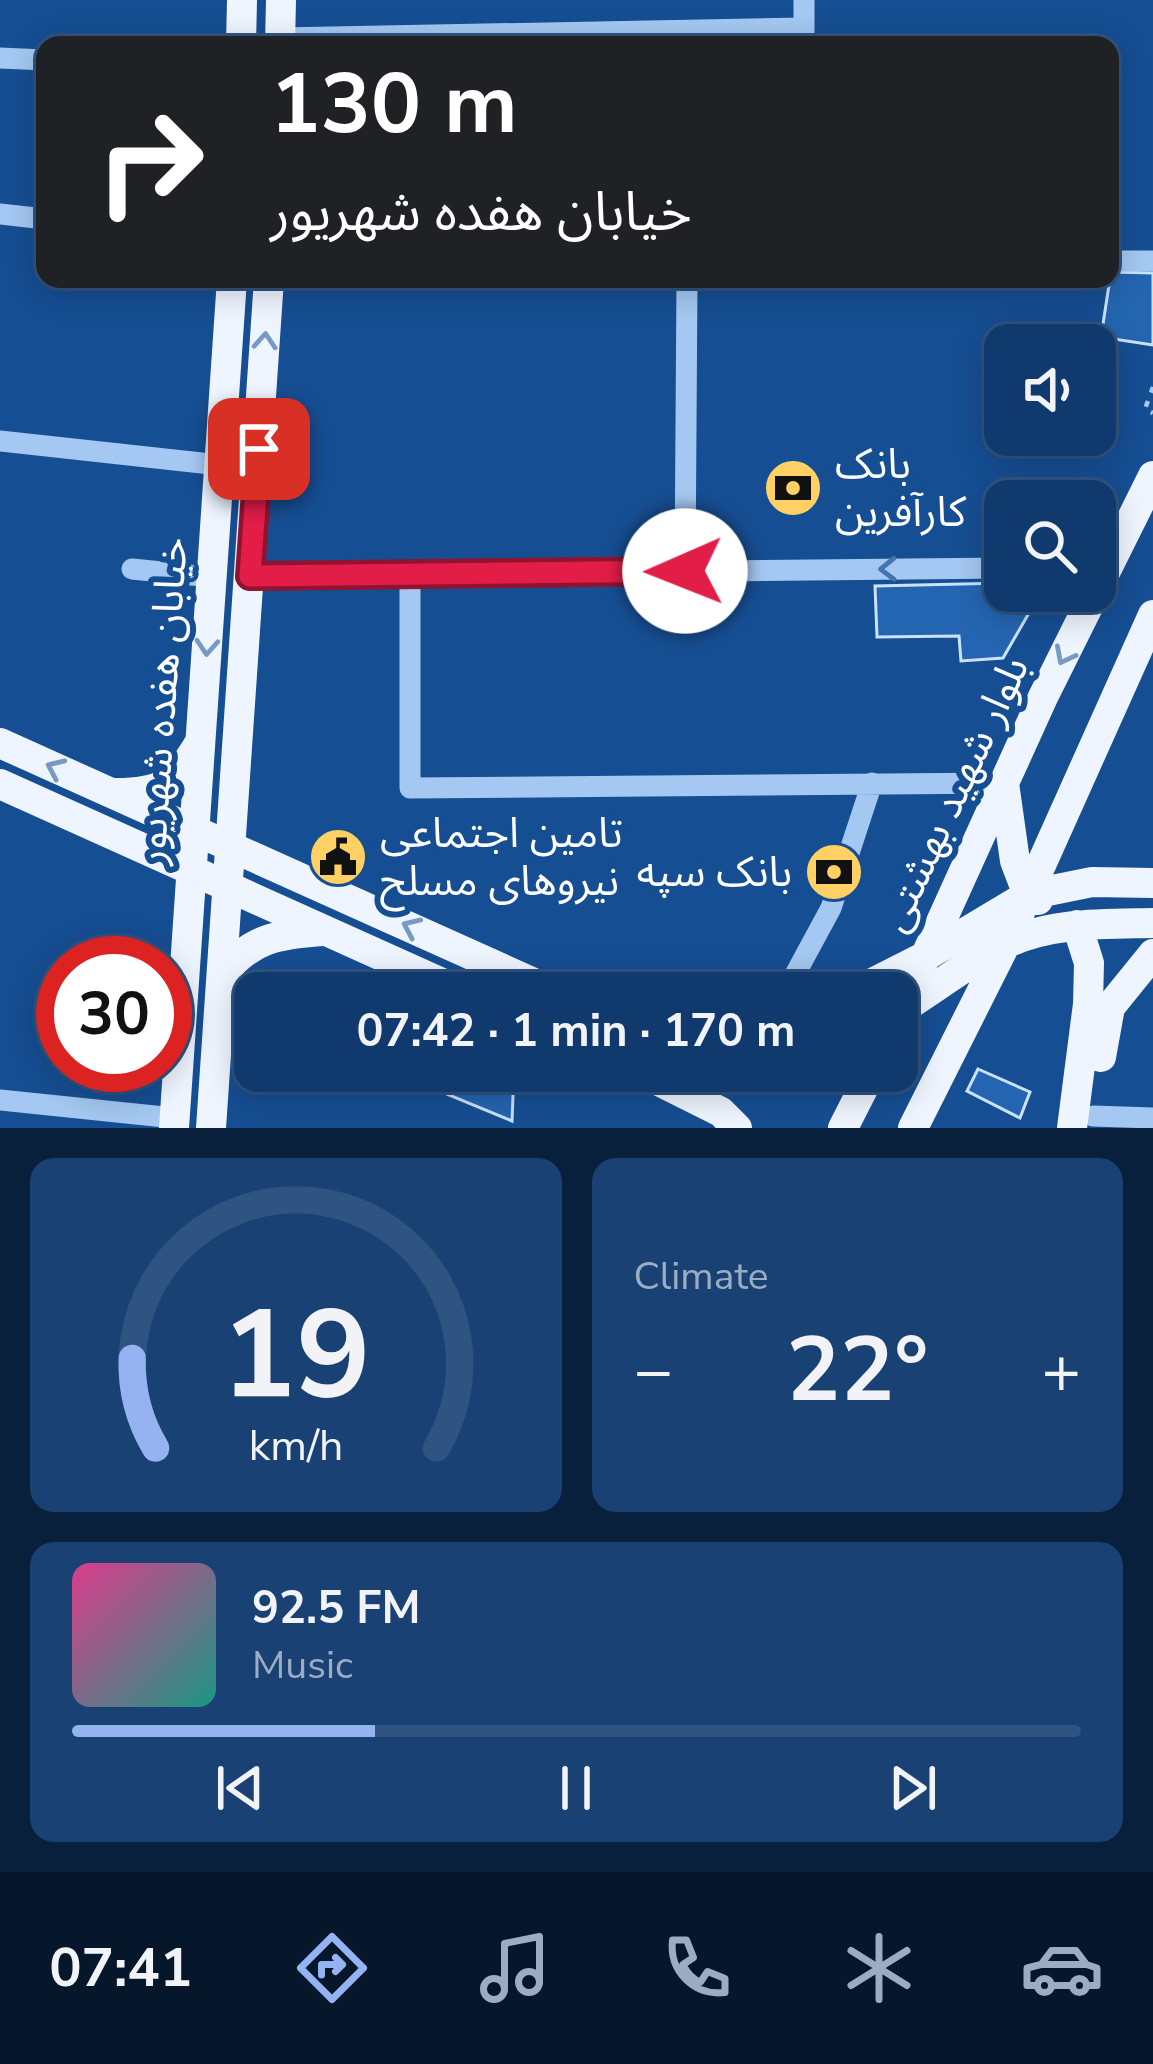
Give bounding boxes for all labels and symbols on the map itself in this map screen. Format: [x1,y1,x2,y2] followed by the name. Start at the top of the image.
[252,331,278,350] one-way arrow
[208,398,310,500] pin
[835,436,967,541] place label: بانک کارآفرین
[762,457,824,519] bank icon: بانک کارآفرین
[622,508,748,634] position arrow
[122,535,202,869] street label: خیابان هفده شهریور
[878,556,896,582] one-way arrow
[194,638,220,657] one-way arrow
[1055,644,1079,665] one-way arrow
[865,647,1043,941] street label: بلوار شهید بهشتی
[46,758,68,782] one-way arrow
[380,805,623,912] place label: تامین اجتماعی نیروهای مسلح
[307,826,369,888] public building icon: تامین اجتماعی نیروهای مسلح
[803,841,865,903] bank icon: بانک سپه
[636,844,792,901] place label: بانک سپه
[402,918,423,942] one-way arrow
[36,936,192,1092] speed limit sign: 30

